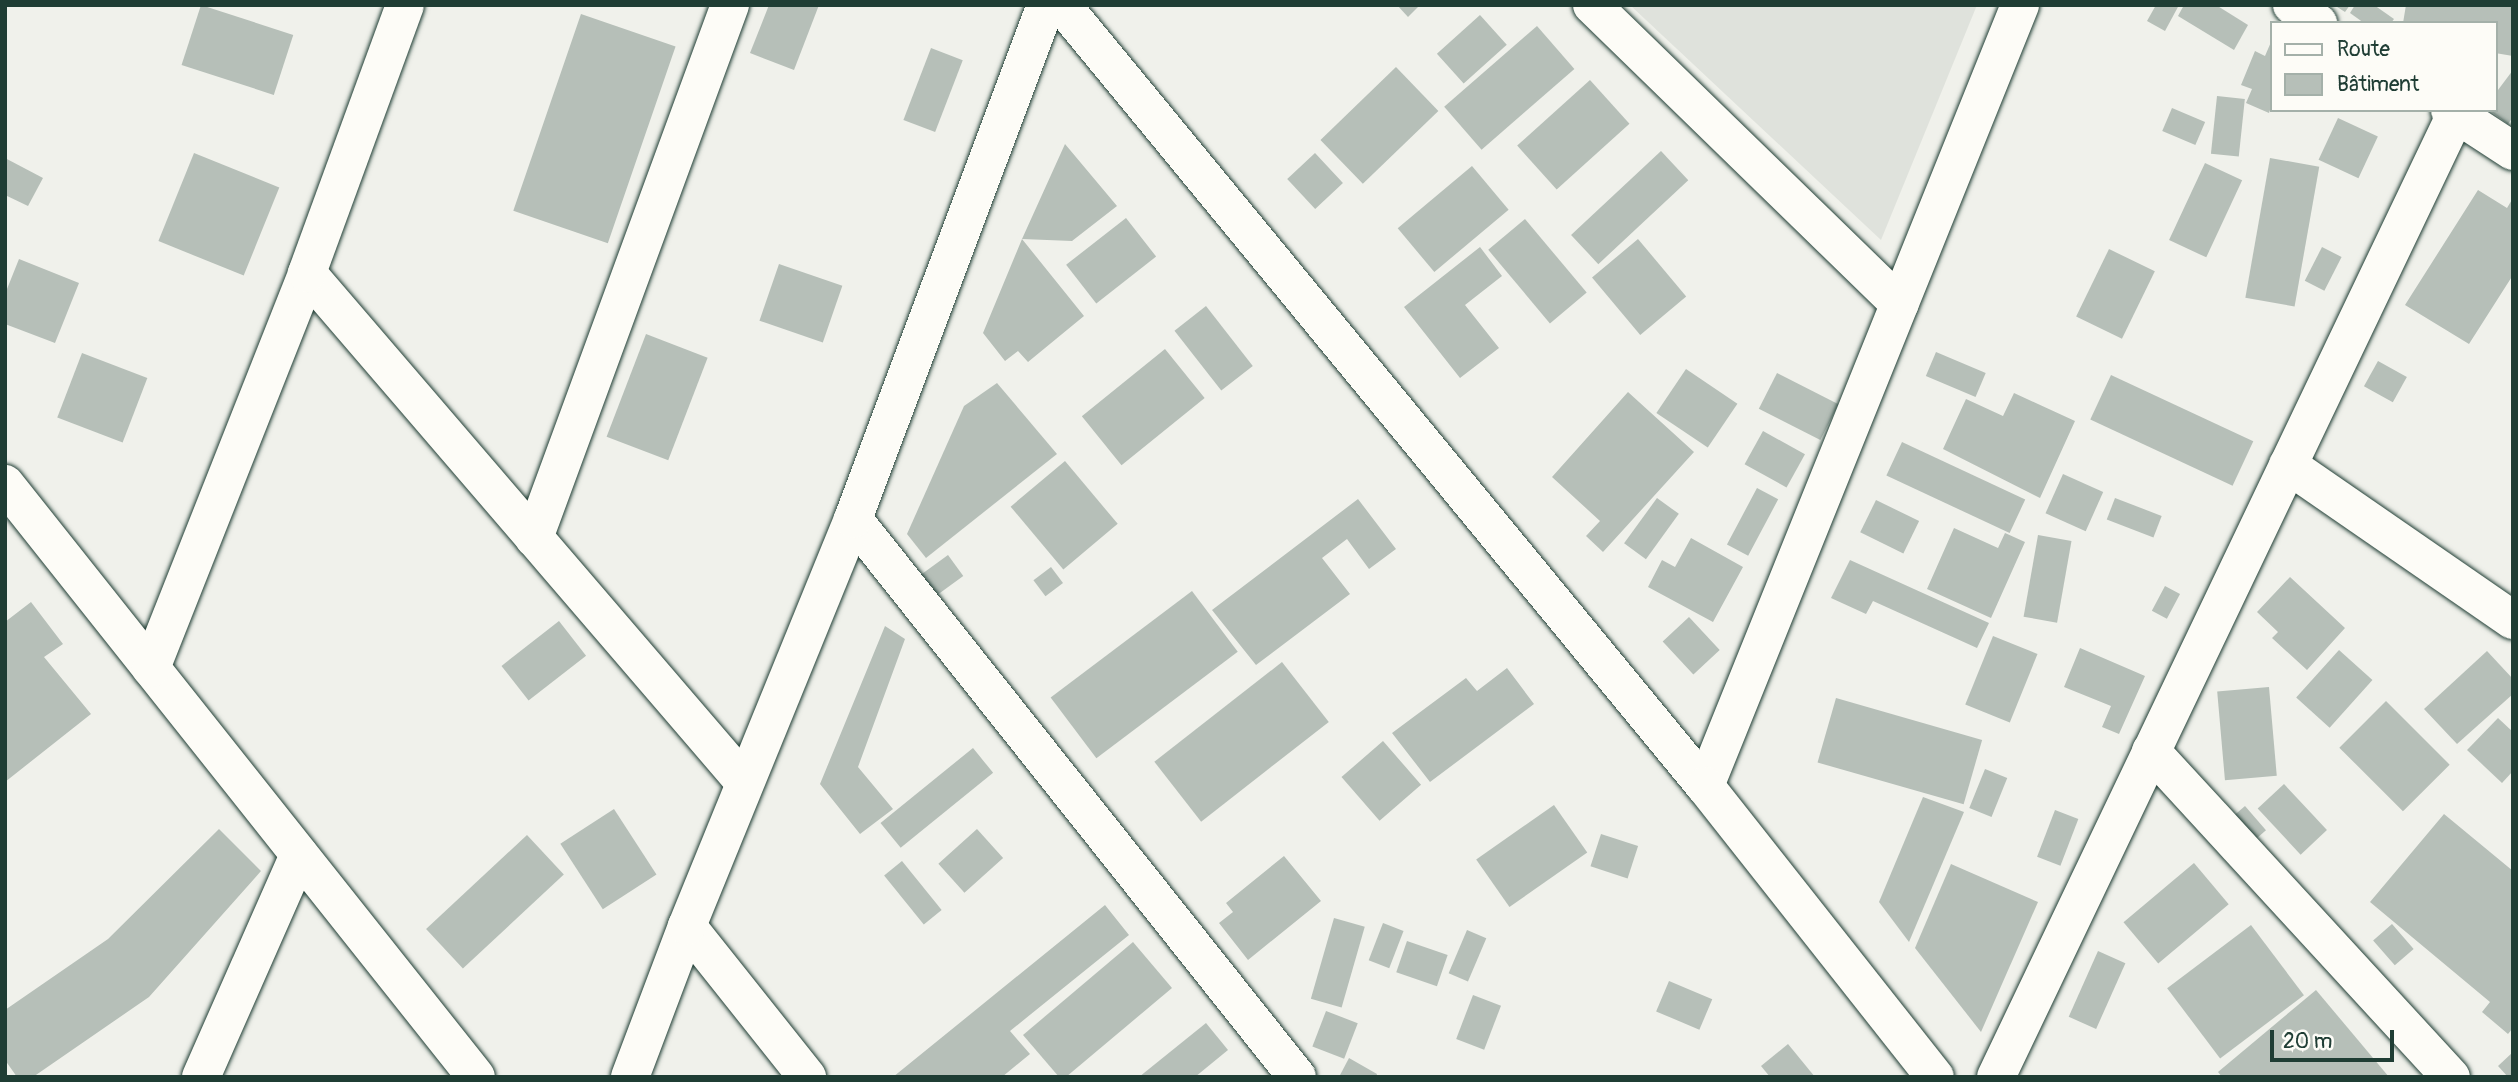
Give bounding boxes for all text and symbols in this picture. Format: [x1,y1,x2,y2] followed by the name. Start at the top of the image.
[2270,21,2497,112] legend
[2337,36,2390,63] text: Route
[2337,71,2419,98] text: Bâtiment
[2273,1016,2397,1060] scale bar
[2283,1028,2332,1055] text: 20 m

